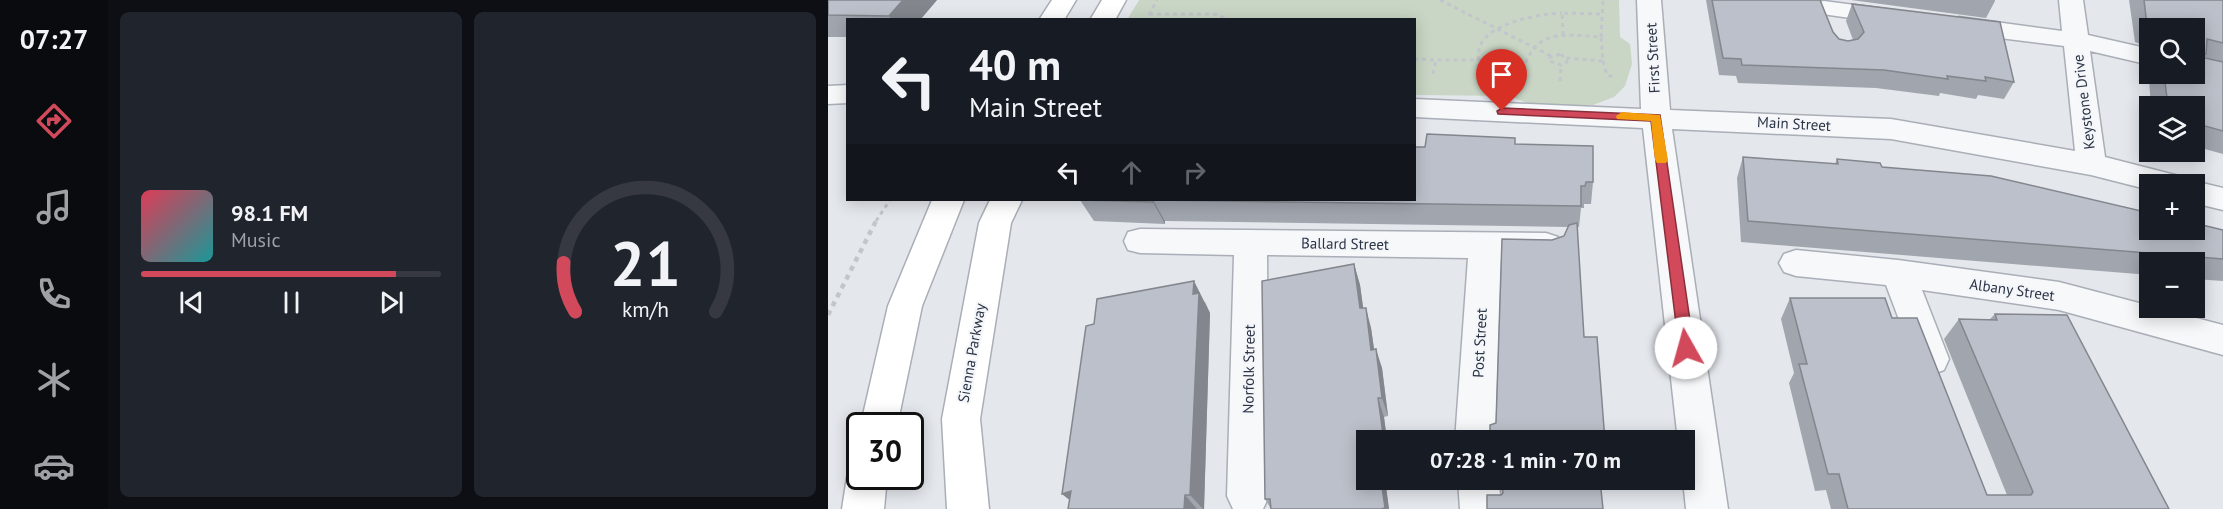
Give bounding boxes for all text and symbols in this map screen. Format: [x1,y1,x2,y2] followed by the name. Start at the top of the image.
[2139,18,2205,318] map controls
[2139,18,2205,84] button: search
[20,22,88,56] text: 07:27
[1641,22,1664,94] street label: First Street
[969,37,1061,92] text: 40 m
[870,42,948,120] icon: left
[1476,49,1527,111] pin
[2068,54,2099,151] street label: Keystone Drive
[1485,58,1518,91] icon: arrive
[969,90,1102,124] text: Main Street
[2139,96,2205,162] button: layers
[33,100,75,142] icon: directions
[1757,112,1831,135] street label: Main Street
[1052,156,1085,189] icon: left
[1115,156,1148,189] icon: ahead
[1178,156,1211,189] icon: right
[2139,174,2205,240] button: +
[33,186,75,228] icon: music
[231,199,308,227] text: 98.1 FM
[610,222,680,303] text: 21
[231,227,280,253] text: Music
[1301,233,1389,254] street label: Ballard Street
[2139,252,2205,318] button: −
[33,273,75,315] icon: phone
[1968,274,2056,305] street label: Albany Street
[175,286,208,319] icon: previous
[275,286,308,319] icon: pause
[375,286,408,319] icon: next
[621,295,668,323] text: km/h
[953,302,990,404] street label: Sienna Parkway
[1468,308,1491,378] street label: Post Street
[1654,316,1718,380] position arrow
[1238,324,1259,414] street label: Norfolk Street
[33,359,75,401] icon: climate
[846,412,924,490] speed limit sign: 30
[33,445,75,487] icon: car
[1430,446,1621,474] text: 07:28 · 1 min · 70 m

